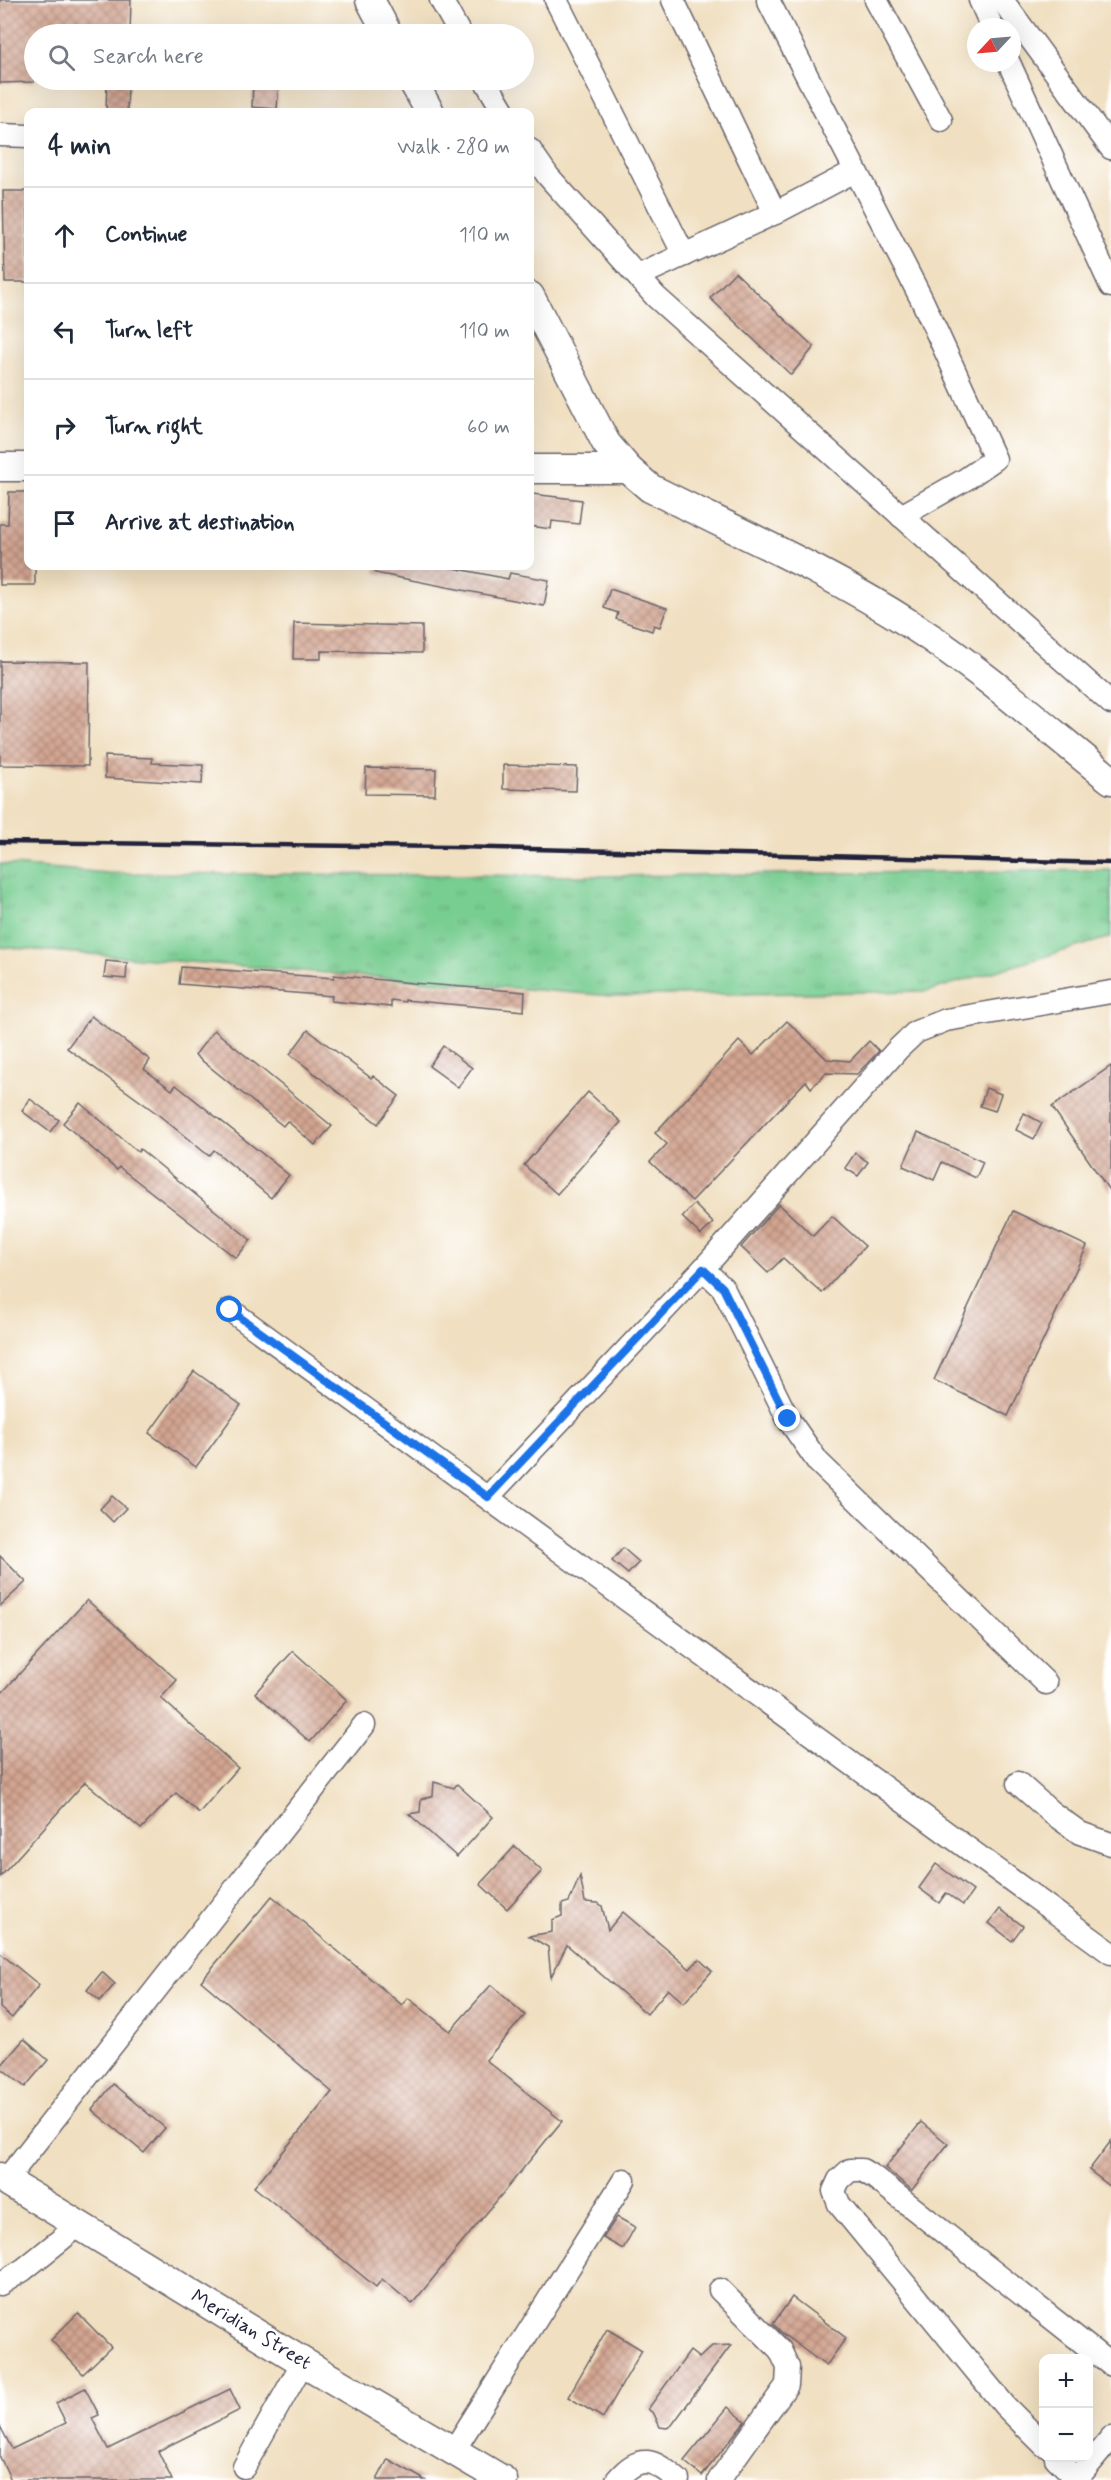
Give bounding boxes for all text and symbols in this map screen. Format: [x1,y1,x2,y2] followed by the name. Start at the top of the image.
[967,18,1021,72] north arrow
[24,24,534,90] search box
[45,41,78,74] icon: search
[93,43,204,71] text: Search here
[48,130,111,164] text: 4 min
[397,134,510,161] text: Walk · 280 m
[48,219,81,252] icon: ahead
[105,221,187,249] text: Continue
[459,222,510,249] text: 110 m
[48,315,81,348] icon: left
[105,317,193,345] text: Turn left
[459,318,510,345] text: 110 m
[48,411,81,444] icon: right
[105,413,203,441] text: Turn right
[467,414,510,441] text: 60 m
[48,507,81,540] icon: arrive
[105,509,295,537] text: Arrive at destination
[216,1296,242,1322] route start
[774,1405,800,1431] route end
[186,2283,316,2377] street label: Meridian Street
[1039,2354,1093,2462] map controls
[1039,2354,1093,2408] button: +
[1039,2408,1093,2462] button: −

